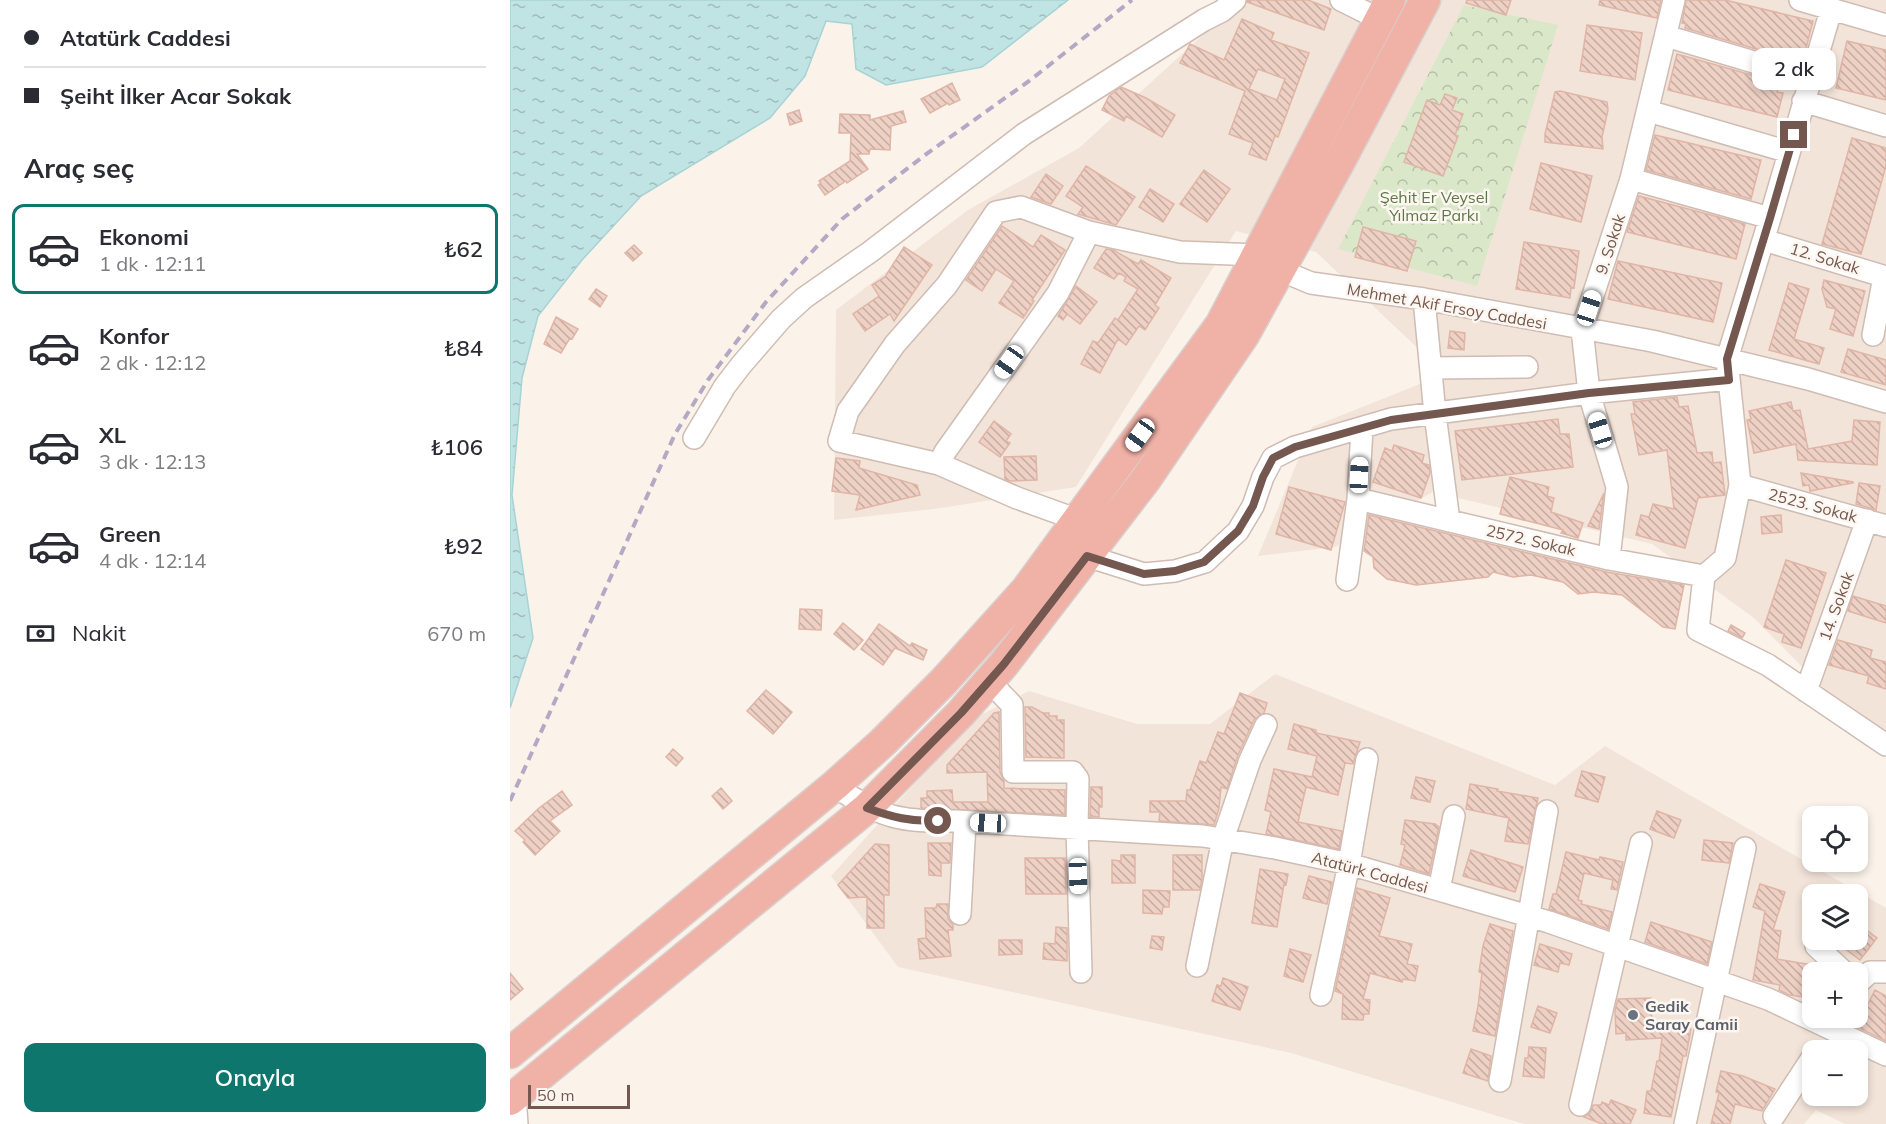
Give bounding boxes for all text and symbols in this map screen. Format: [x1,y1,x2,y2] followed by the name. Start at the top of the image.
[60,24,231,52] text: Atatürk Caddesi
[1752,48,1836,90] callout: 2 dk
[1774,56,1814,81] text: 2 dk
[60,82,291,110] text: Şeiht İlker Acar Sokak
[1780,121,1807,148] route end
[24,151,134,185] text: Araç seç
[1380,187,1488,225] park label: Şehit Er Veysel Yılmaz Parkı
[1591,210,1629,277] street label: 9. Sokak
[27,222,81,276] icon: car
[99,223,189,251] text: Ekonomi
[443,235,483,263] text: ₺62
[1788,238,1863,278] street label: 12. Sokak
[99,251,206,276] text: 1 dk · 12:11
[1346,279,1548,333] street label: Mehmet Akif Ersoy Caddesi
[1575,288,1603,328] car
[27,321,81,375] icon: car
[99,322,169,350] text: Konfor
[443,334,483,362] text: ₺84
[991,342,1027,382] car
[99,350,206,375] text: 2 dk · 12:12
[1586,410,1614,450] car
[1122,415,1158,455] car
[27,420,81,474] icon: car
[99,421,126,449] text: XL
[430,433,483,461] text: ₺106
[99,449,206,474] text: 3 dk · 12:13
[1349,457,1369,493] car
[1766,484,1860,527] street label: 2523. Sokak
[27,519,81,573] icon: car
[99,520,161,548] text: Green
[1484,520,1578,560] street label: 2572. Sokak
[443,532,483,560] text: ₺92
[99,548,206,573] text: 4 dk · 12:14
[1814,568,1858,643] street label: 14. Sokak
[24,617,57,650] icon: cash
[72,619,126,647] text: Nakit
[427,621,486,646] text: 670 m
[1802,806,1868,1106] map controls
[1802,806,1868,872] button: locate
[924,807,951,834] route start
[970,813,1006,833] car
[1310,847,1430,897] street label: Atatürk Caddesi
[1068,858,1088,894] car
[1802,884,1868,950] button: layers
[1802,962,1868,1028] button: +
[1645,996,1738,1034] place label: Gedik Saray Camii
[1626,1008,1640,1022] marker: Gedik Saray Camii
[1802,1040,1868,1106] button: −
[24,1043,486,1112] button: Onayla
[528,1082,630,1110] scale bar
[537,1085,574,1105] text: 50 m

